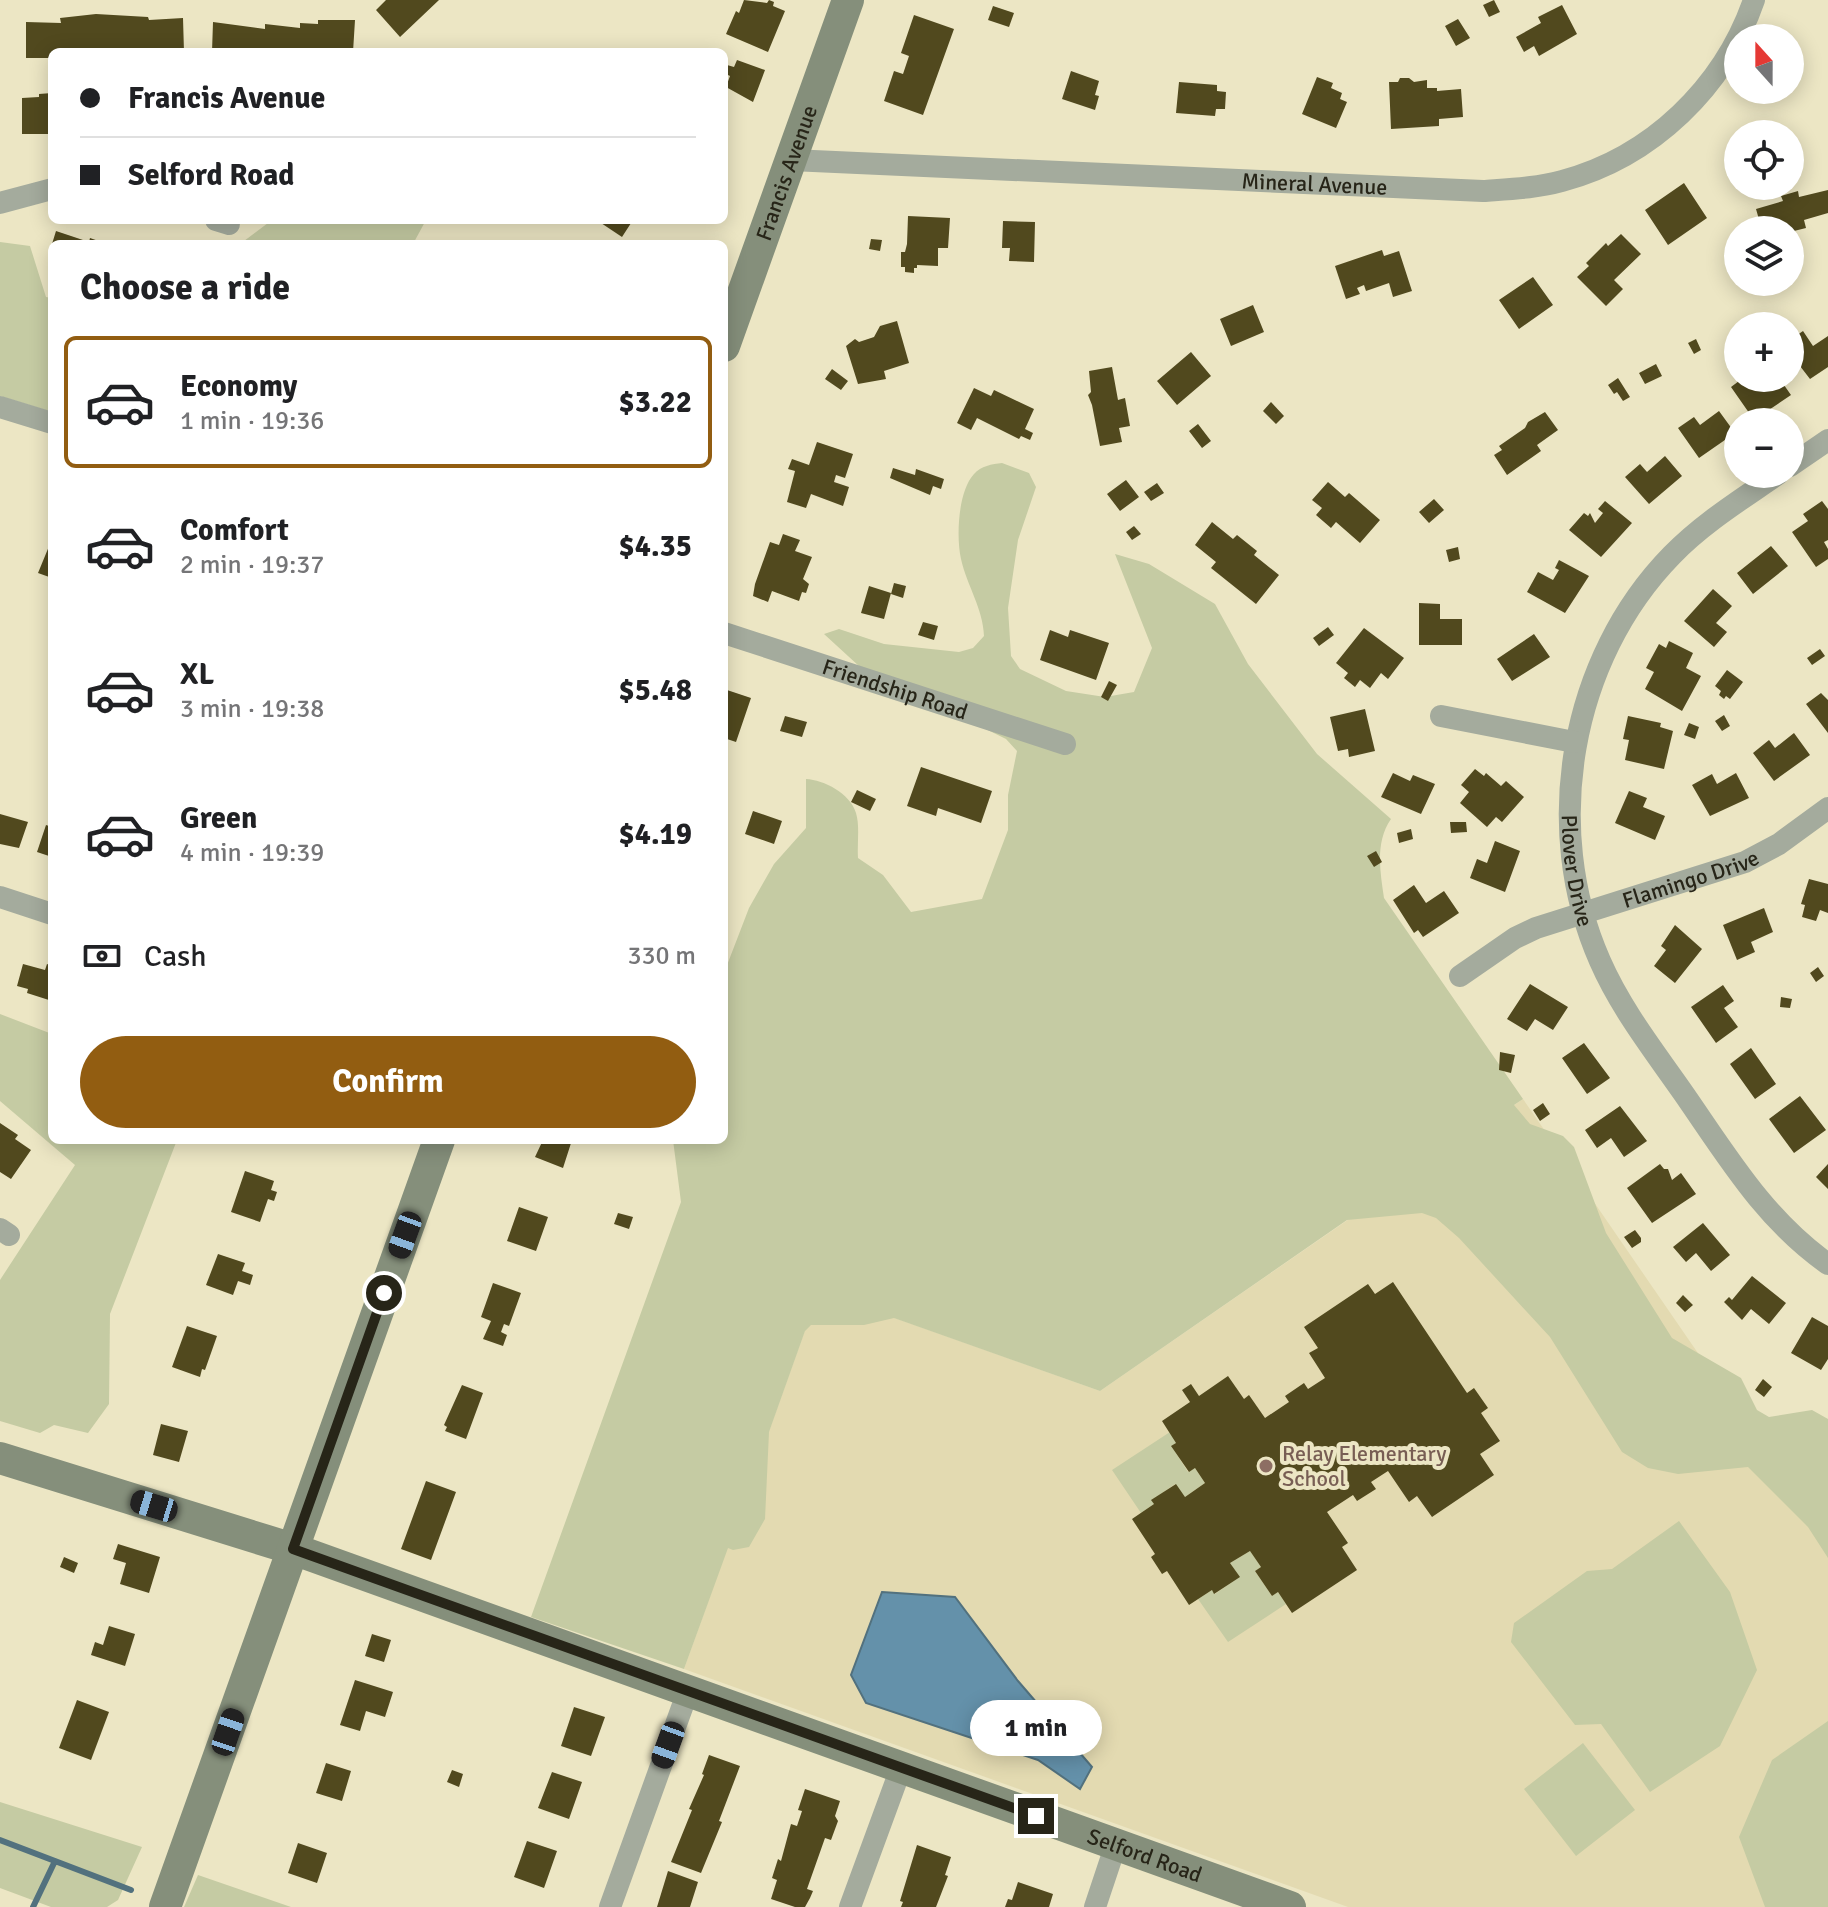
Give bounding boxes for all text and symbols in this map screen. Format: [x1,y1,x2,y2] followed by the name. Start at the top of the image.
[1724,24,1804,104] north arrow
[1724,24,1804,488] map controls
[128,80,325,117] text: Francis Avenue
[750,102,823,244] street label: Francis Avenue
[1724,120,1804,200] button: locate
[128,157,294,194] text: Selford Road
[1241,167,1388,201] street label: Mineral Avenue
[1724,216,1804,296] button: layers
[80,265,290,310] text: Choose a ride
[1724,312,1804,392] button: +
[84,366,156,438] icon: car
[180,368,297,405] text: Economy
[619,384,692,421] text: $3.22
[180,405,324,437] text: 1 min · 19:36
[1724,408,1804,488] button: −
[84,510,156,582] icon: car
[180,512,289,549] text: Comfort
[619,528,692,565] text: $4.35
[180,549,324,581] text: 2 min · 19:37
[819,653,971,725] street label: Friendship Road
[84,654,156,726] icon: car
[180,656,214,693] text: XL
[619,672,692,709] text: $5.48
[180,693,324,725] text: 3 min · 19:38
[84,798,156,870] icon: car
[180,800,257,837] text: Green
[1556,814,1599,930] street label: Plover Drive
[619,816,692,853] text: $4.19
[180,837,324,869] text: 4 min · 19:39
[1619,844,1764,914] street label: Flamingo Drive
[80,934,124,978] icon: cash
[144,938,207,975] text: Cash
[627,940,696,972] text: 330 m
[80,1036,696,1128] button: Confirm
[386,1208,424,1262] car
[366,1275,402,1311] route start
[1282,1440,1447,1492] place label: Relay Elementary School
[1257,1457,1275,1475] marker: Relay Elementary School
[128,1488,180,1524] car
[970,1700,1102,1756] callout: 1 min
[209,1705,247,1759] car
[1005,1712,1067,1744] text: 1 min
[649,1718,687,1772] car
[1018,1798,1054,1834] route end
[1084,1822,1206,1888] street label: Selford Road

